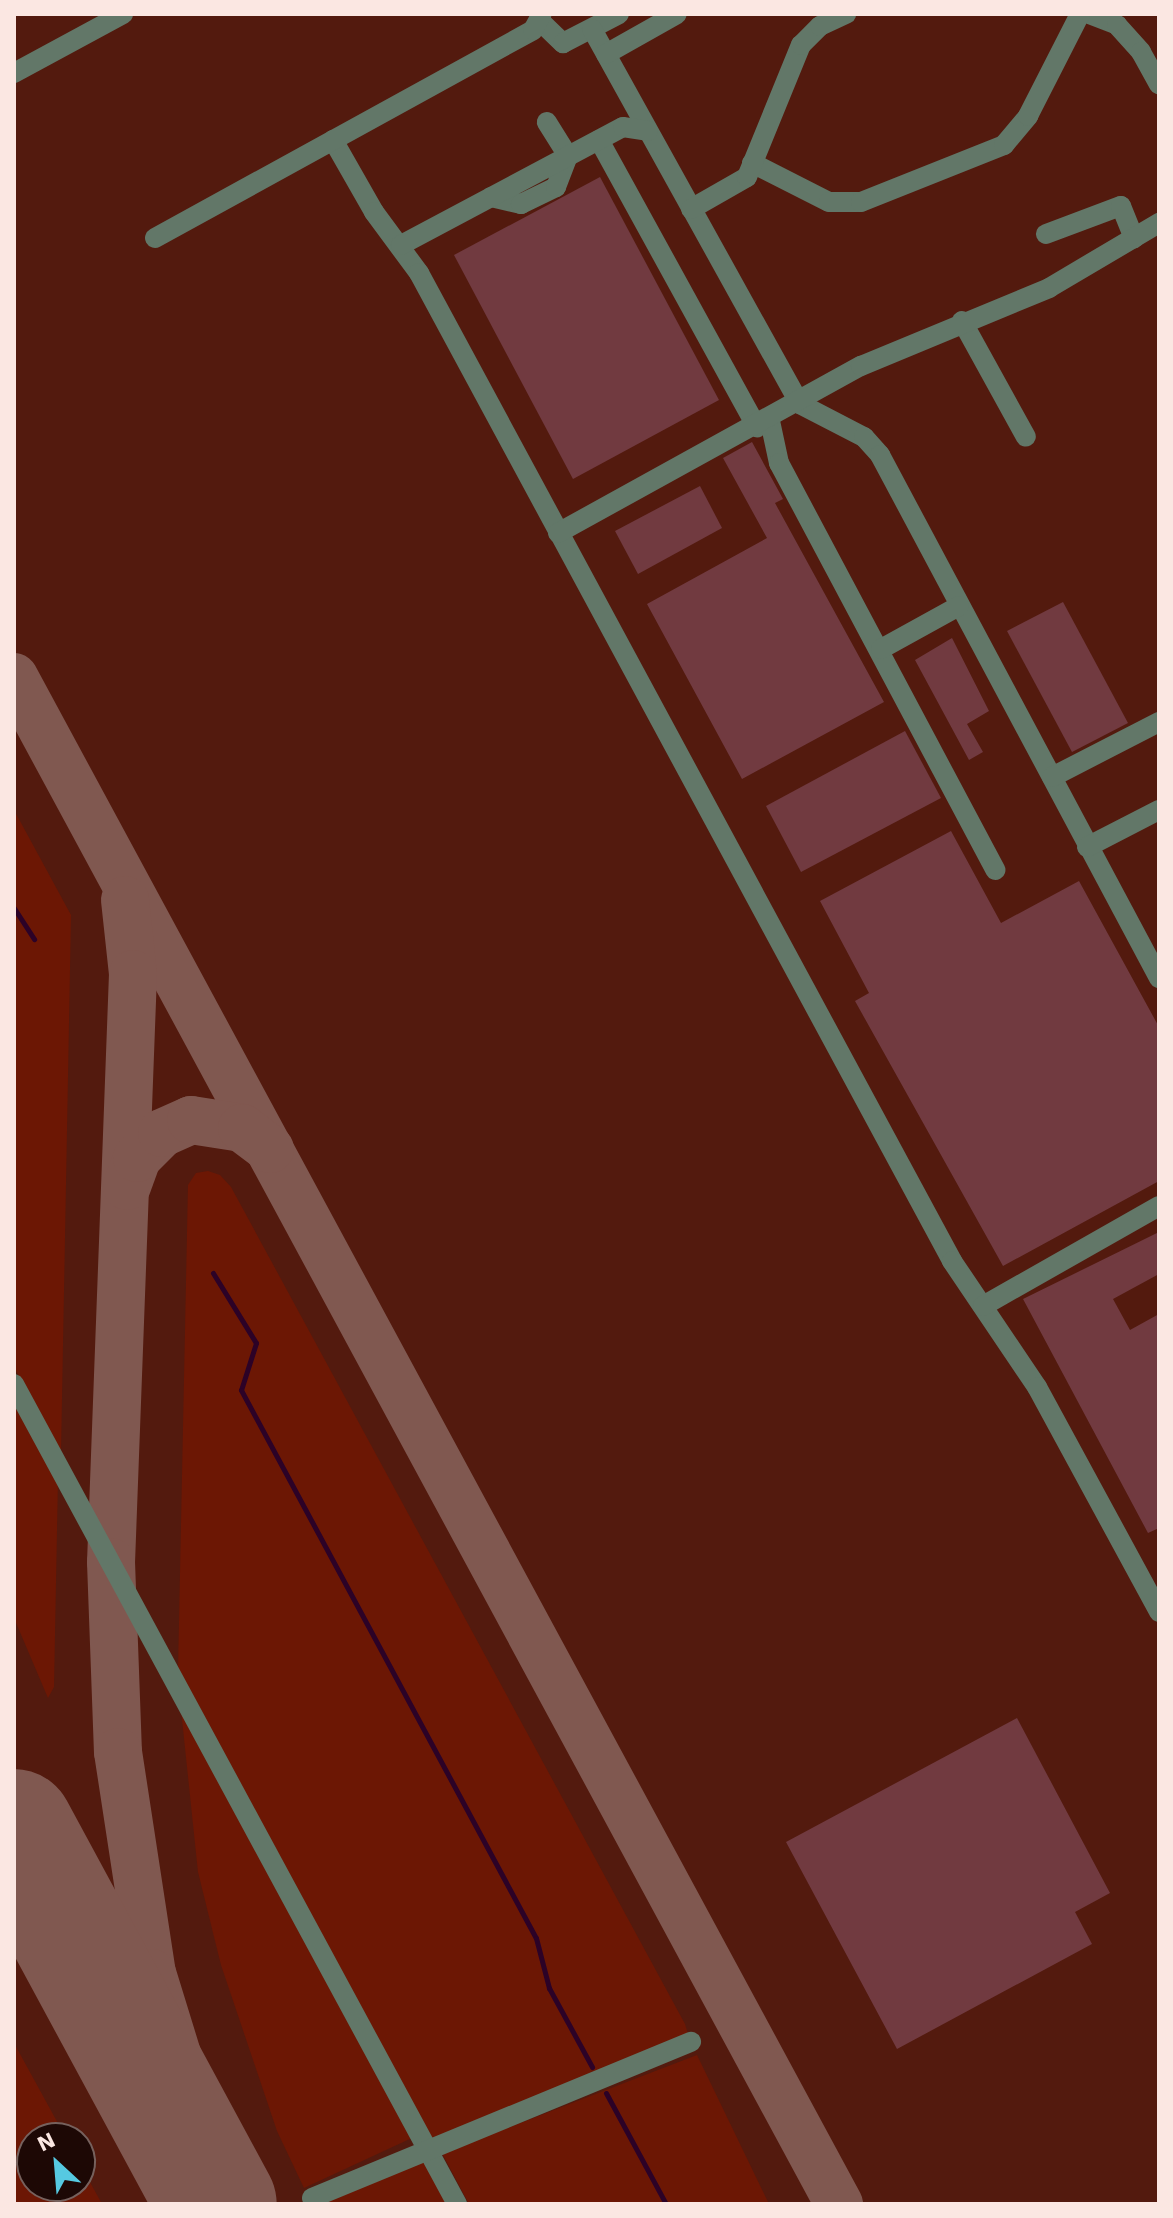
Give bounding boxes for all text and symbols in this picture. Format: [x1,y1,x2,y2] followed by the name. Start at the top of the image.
[16,2122,96,2202] north arrow
[33,2127,59,2157] text: N

